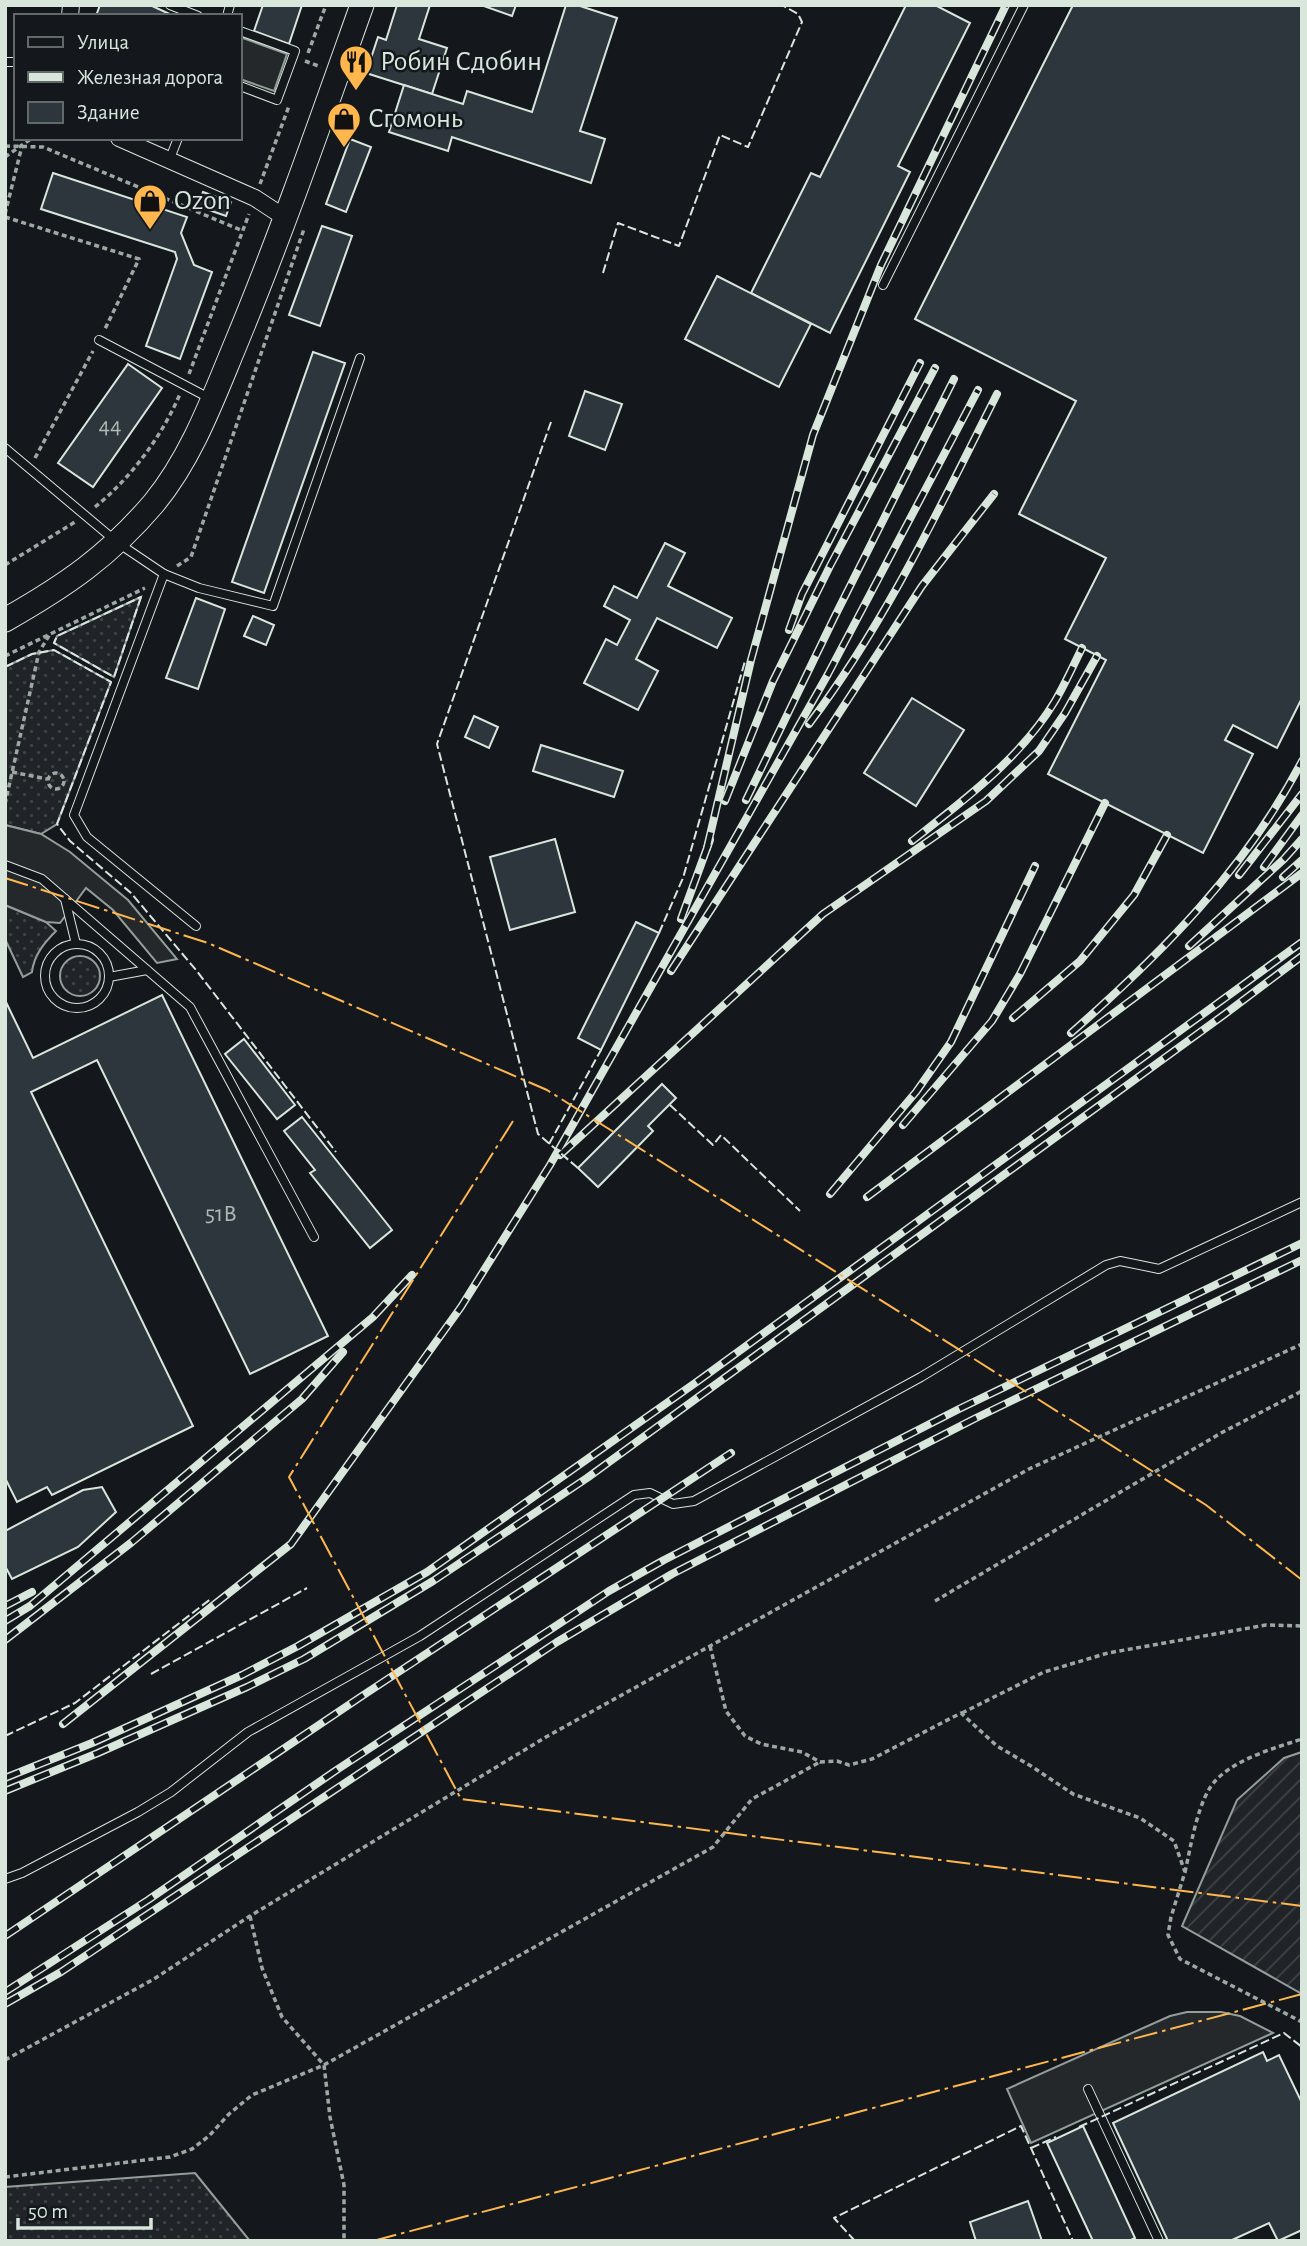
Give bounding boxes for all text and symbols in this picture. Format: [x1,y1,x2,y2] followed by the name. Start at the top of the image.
[14,14,242,140] legend
[77,32,130,53] text: Улица
[337,43,375,92] restaurant icon: Робин Сдобин
[380,48,542,76] place label: Робин Сдобин
[77,67,224,88] text: Железная дорога
[325,100,363,149] shop icon: Сгомонь
[77,102,140,123] text: Здание
[368,105,463,133] place label: Сгомонь
[131,182,169,231] shop icon: Ozon
[174,187,231,215] place label: Ozon
[98,414,122,438] house number: 44
[205,1202,237,1226] house number: 51В
[18,2186,150,2230] scale bar
[28,2201,68,2222] text: 50 m

